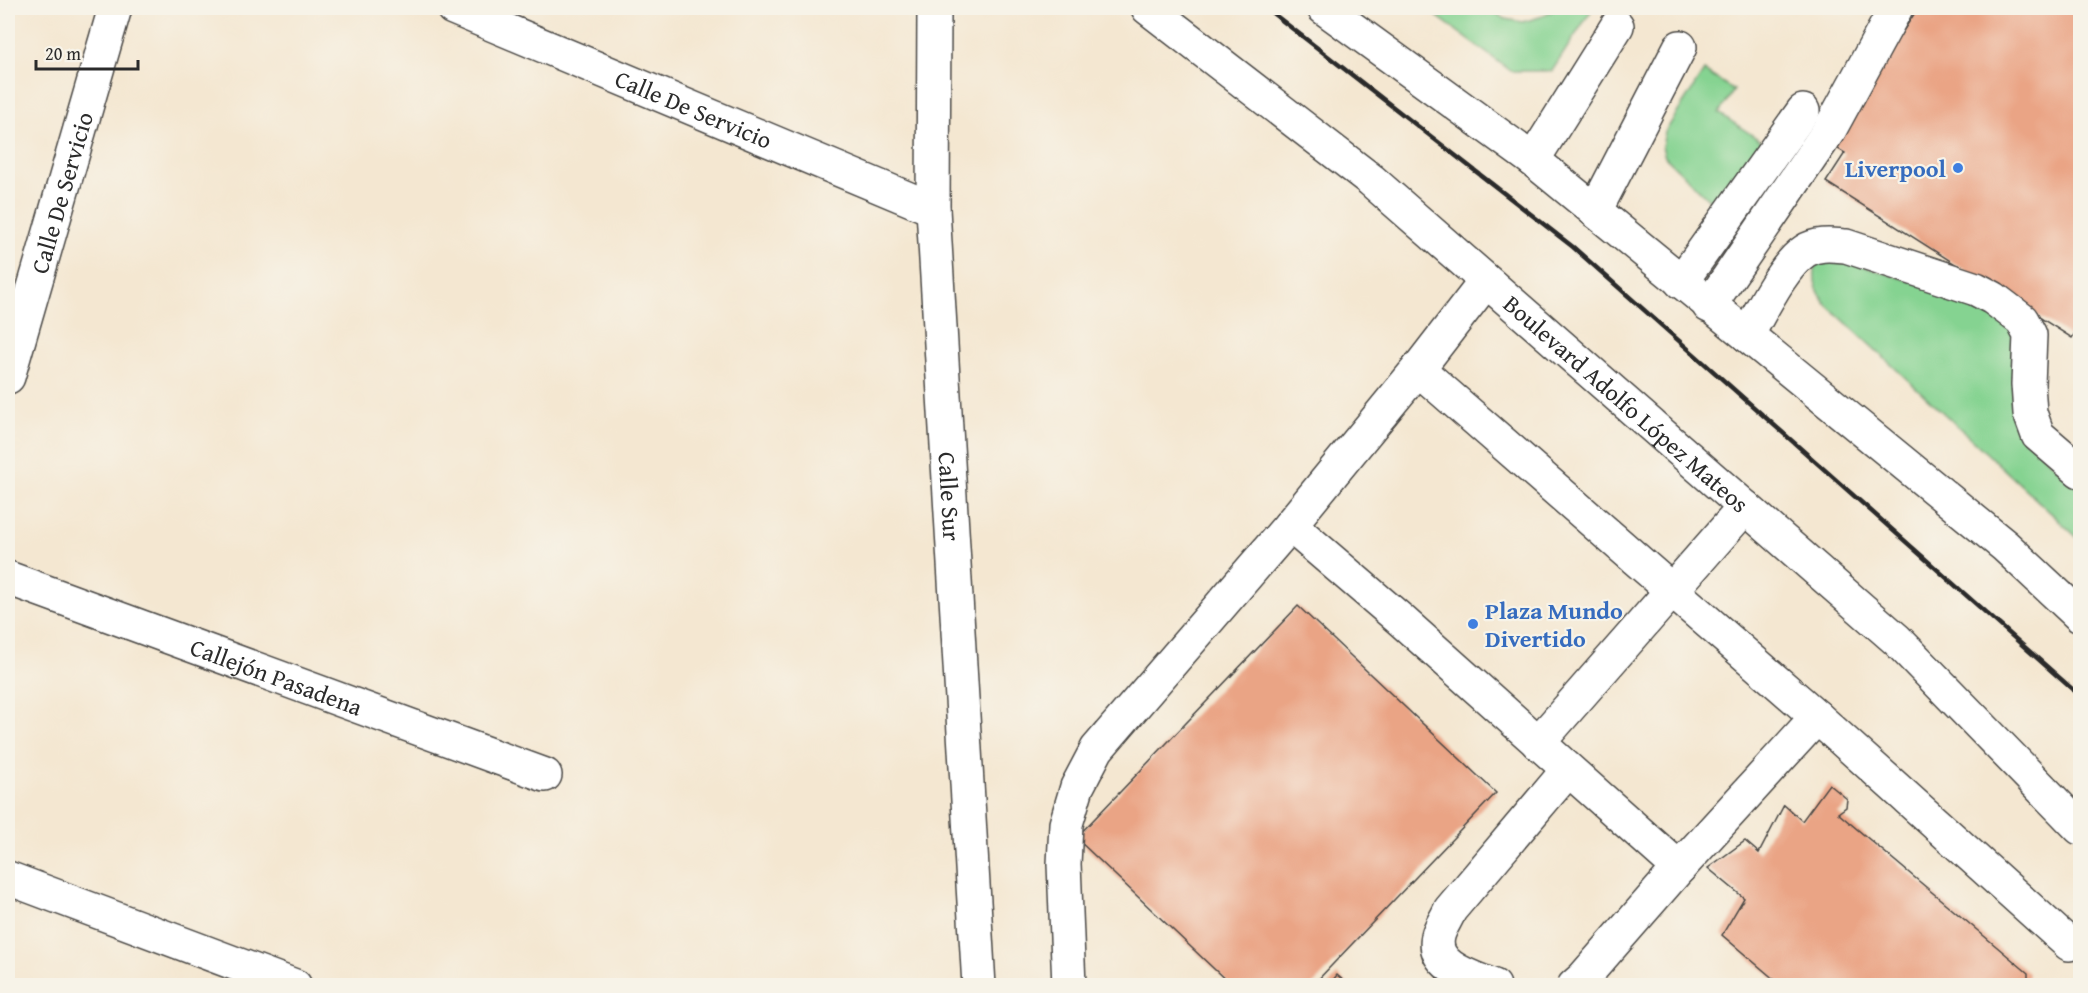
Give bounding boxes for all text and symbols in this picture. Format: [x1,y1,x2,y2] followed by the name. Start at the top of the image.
[36,33,138,71] scale bar
[45,40,81,67] text: 20 m
[610,60,777,157] street label: Calle De Servicio
[21,108,102,278] street label: Calle De Servicio
[1845,151,1947,186] place label: Liverpool
[1951,161,1965,175] marker: Liverpool
[1496,286,1757,520] street label: Boulevard Adolfo López Mateos
[930,451,970,542] street label: Calle Sur
[1485,593,1623,656] place label: Plaza Mundo Divertido
[1466,617,1480,631] marker: Plaza Mundo Divertido
[186,629,368,724] street label: Callejón Pasadena

